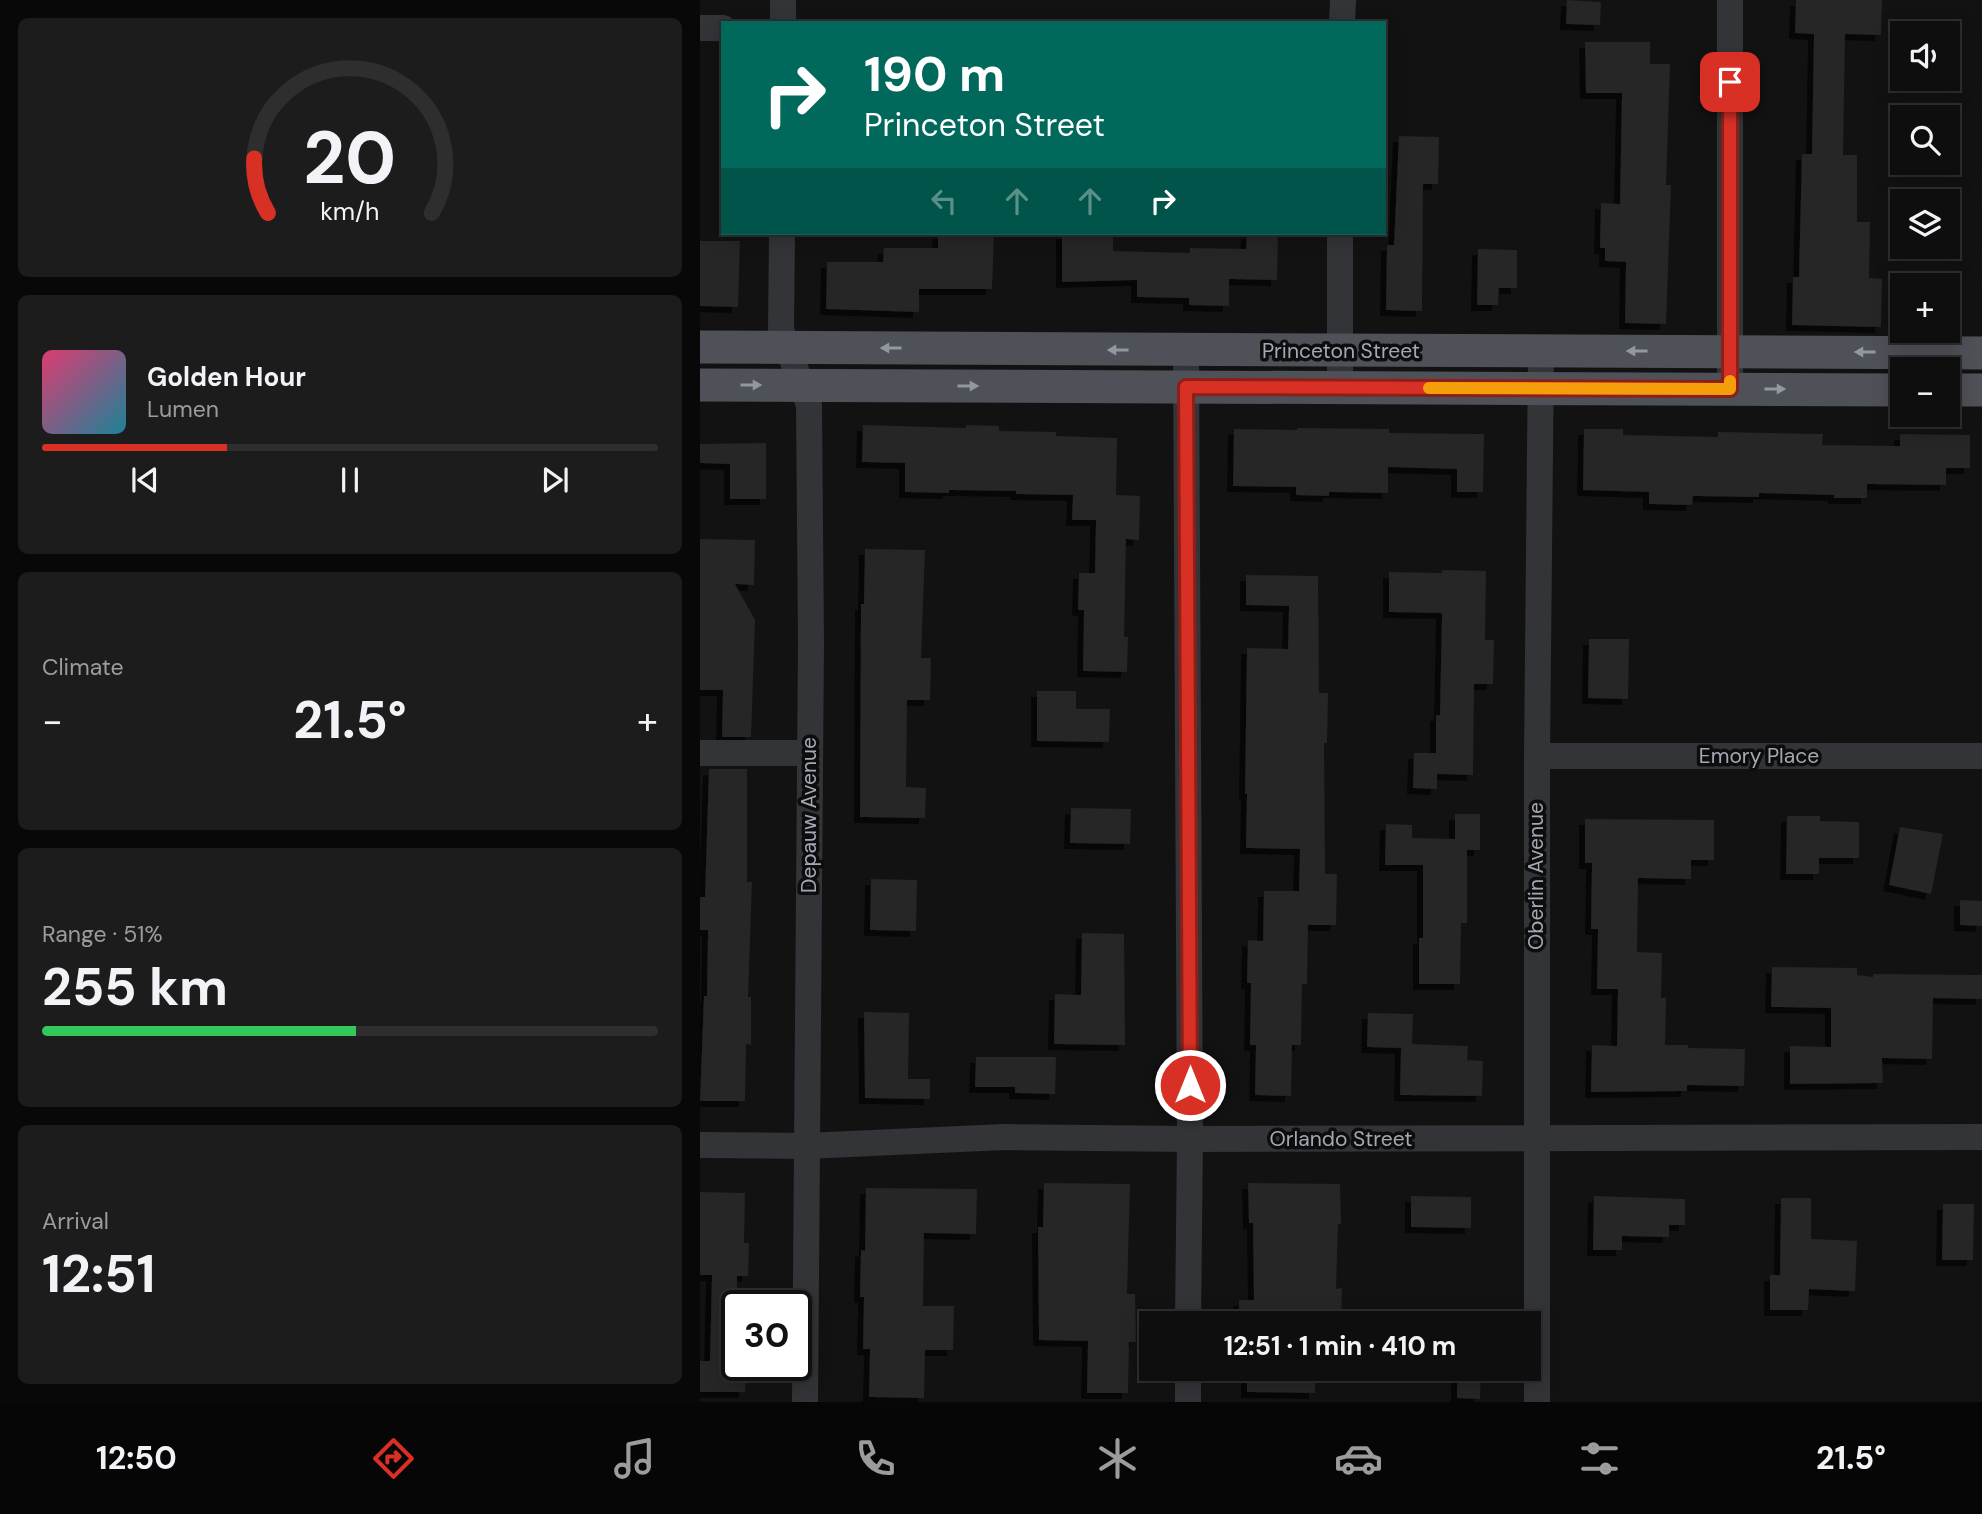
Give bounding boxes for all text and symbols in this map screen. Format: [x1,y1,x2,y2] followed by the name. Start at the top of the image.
[1890,21,1960,427] map controls
[1890,21,1960,91] button: sound
[864,42,1005,106] text: 190 m
[749,49,840,140] icon: right
[1700,52,1760,112] pin
[1711,63,1749,101] icon: arrive
[864,104,1105,146] text: Princeton Street
[1890,105,1960,175] button: search
[304,112,396,207] text: 20
[925,182,963,220] icon: left
[998,182,1036,220] icon: ahead
[1071,182,1109,220] icon: ahead
[1144,182,1182,220] icon: right
[1890,189,1960,259] button: layers
[320,195,380,228] text: km/h
[1890,273,1960,343] button: +
[1262,337,1420,365] street label: Princeton Street
[879,343,901,354] one-way arrow
[1107,344,1129,356] one-way arrow
[1626,345,1648,357] one-way arrow
[1854,346,1876,358] one-way arrow
[1890,357,1960,427] button: −
[147,360,306,394] text: Golden Hour
[740,379,762,391] one-way arrow
[958,380,980,392] one-way arrow
[1765,383,1787,395] one-way arrow
[147,394,219,424] text: Lumen
[126,461,164,499] icon: previous
[331,461,369,499] icon: pause
[536,461,574,499] icon: next
[42,652,124,682] text: Climate
[293,686,407,754] text: 21.5°
[42,696,63,746] text: −
[637,696,658,746] text: +
[795,737,823,893] street label: Depauw Avenue
[1699,742,1819,770] street label: Emory Place
[1522,802,1550,950] street label: Oberlin Avenue
[42,919,163,949] text: Range · 51%
[42,953,228,1021] text: 255 km
[1153,1048,1227,1122] position arrow
[1270,1125,1412,1153] street label: Orlando Street
[42,1206,109,1236] text: Arrival
[42,1240,155,1308] text: 12:51
[721,1290,812,1381] speed limit sign: 30
[1224,1329,1456,1363] text: 12:51 · 1 min · 410 m
[369,1434,418,1483] icon: directions
[610,1434,659,1483] icon: music
[851,1434,900,1483] icon: phone
[1093,1434,1142,1483] icon: climate
[1334,1434,1383,1483] icon: car
[1575,1434,1624,1483] icon: filters
[96,1437,177,1479] text: 12:50
[1816,1437,1886,1479] text: 21.5°

